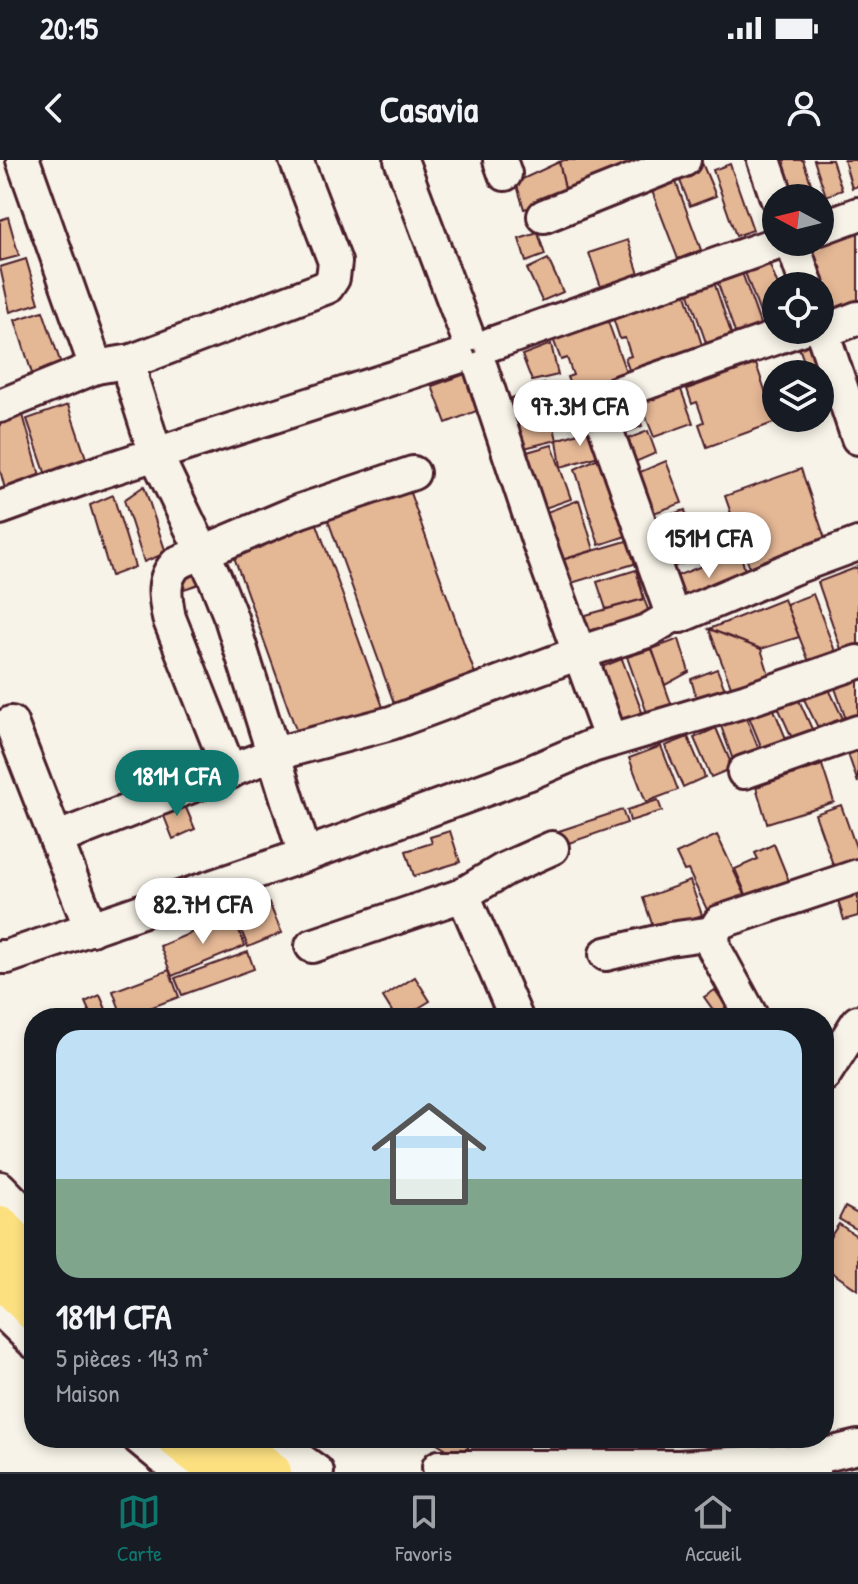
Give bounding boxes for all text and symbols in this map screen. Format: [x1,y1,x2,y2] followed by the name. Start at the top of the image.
[40,8,98,48] text: 20:15
[380,84,478,133] text: Casavia
[32,86,76,130] icon: back
[782,86,826,130] icon: person
[762,184,834,256] north arrow
[762,184,834,432] map controls
[762,272,834,344] button: locate
[762,360,834,432] button: layers
[488,380,672,448] pin: 97.3M CFA
[531,388,629,423] text: 97.3M CFA
[626,512,792,580] pin: 151M CFA
[665,520,753,555] text: 151M CFA
[94,750,260,818] pin: 181M CFA
[133,758,221,793] text: 181M CFA
[111,878,295,946] pin: 82.7M CFA
[153,886,253,921] text: 82.7M CFA
[357,1082,501,1226] icon: home
[56,1294,171,1340] text: 181M CFA
[56,1340,208,1375] text: 5 pièces · 143 m²
[56,1375,120,1410] text: Maison
[117,1490,162,1568] tab: Carte
[395,1490,452,1568] tab: Favoris
[685,1490,741,1568] tab: Accueil

